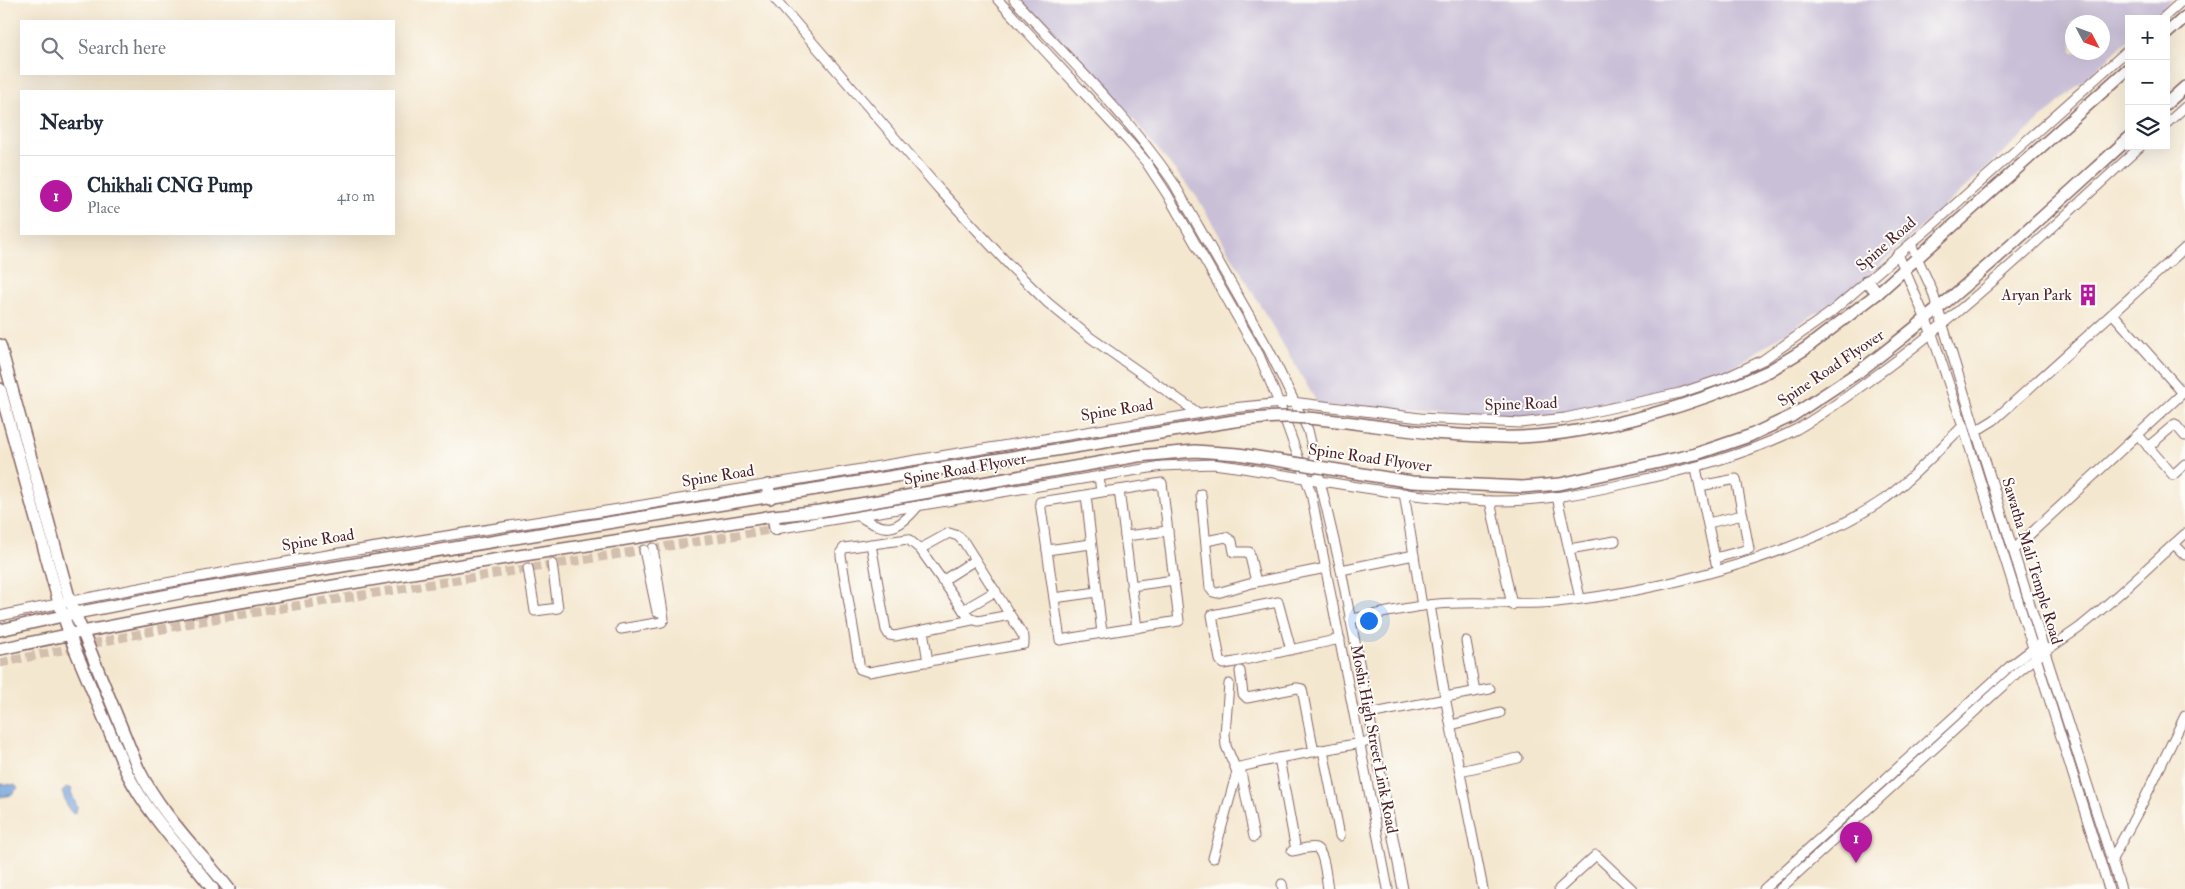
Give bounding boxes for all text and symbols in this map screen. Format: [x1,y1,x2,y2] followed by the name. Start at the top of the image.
[2065,15,2110,60] north arrow
[2125,15,2170,150] map controls
[2125,15,2170,60] button: +
[20,20,395,75] search box
[38,34,66,62] icon: search
[78,36,166,60] text: Search here
[2125,60,2170,105] button: −
[2125,105,2170,150] button: layers
[40,109,103,136] text: Nearby
[87,174,253,198] text: Chikhali CNG Pump
[53,186,59,206] text: 1
[337,186,375,206] text: 410 m
[87,198,120,218] text: Place
[1852,212,1921,276] street label: Spine Road
[2075,282,2101,308] building icon: Aryan Park
[2001,285,2072,305] place label: Aryan Park
[1774,325,1889,412] street label: Spine Road Flyover
[1484,393,1558,416] street label: Spine Road
[1079,394,1155,427] street label: Spine Road
[1307,439,1433,478] street label: Spine Road Flyover
[902,448,1028,491] street label: Spine Road Flyover
[680,460,756,493] street label: Spine Road
[1996,475,2067,647] street label: Sawatha Mali Temple Road
[280,524,356,557] street label: Spine Road
[1356,608,1382,634] your location
[1346,643,1402,835] street label: Moshi High Street Link Road
[1840,822,1872,863] pin: 1

